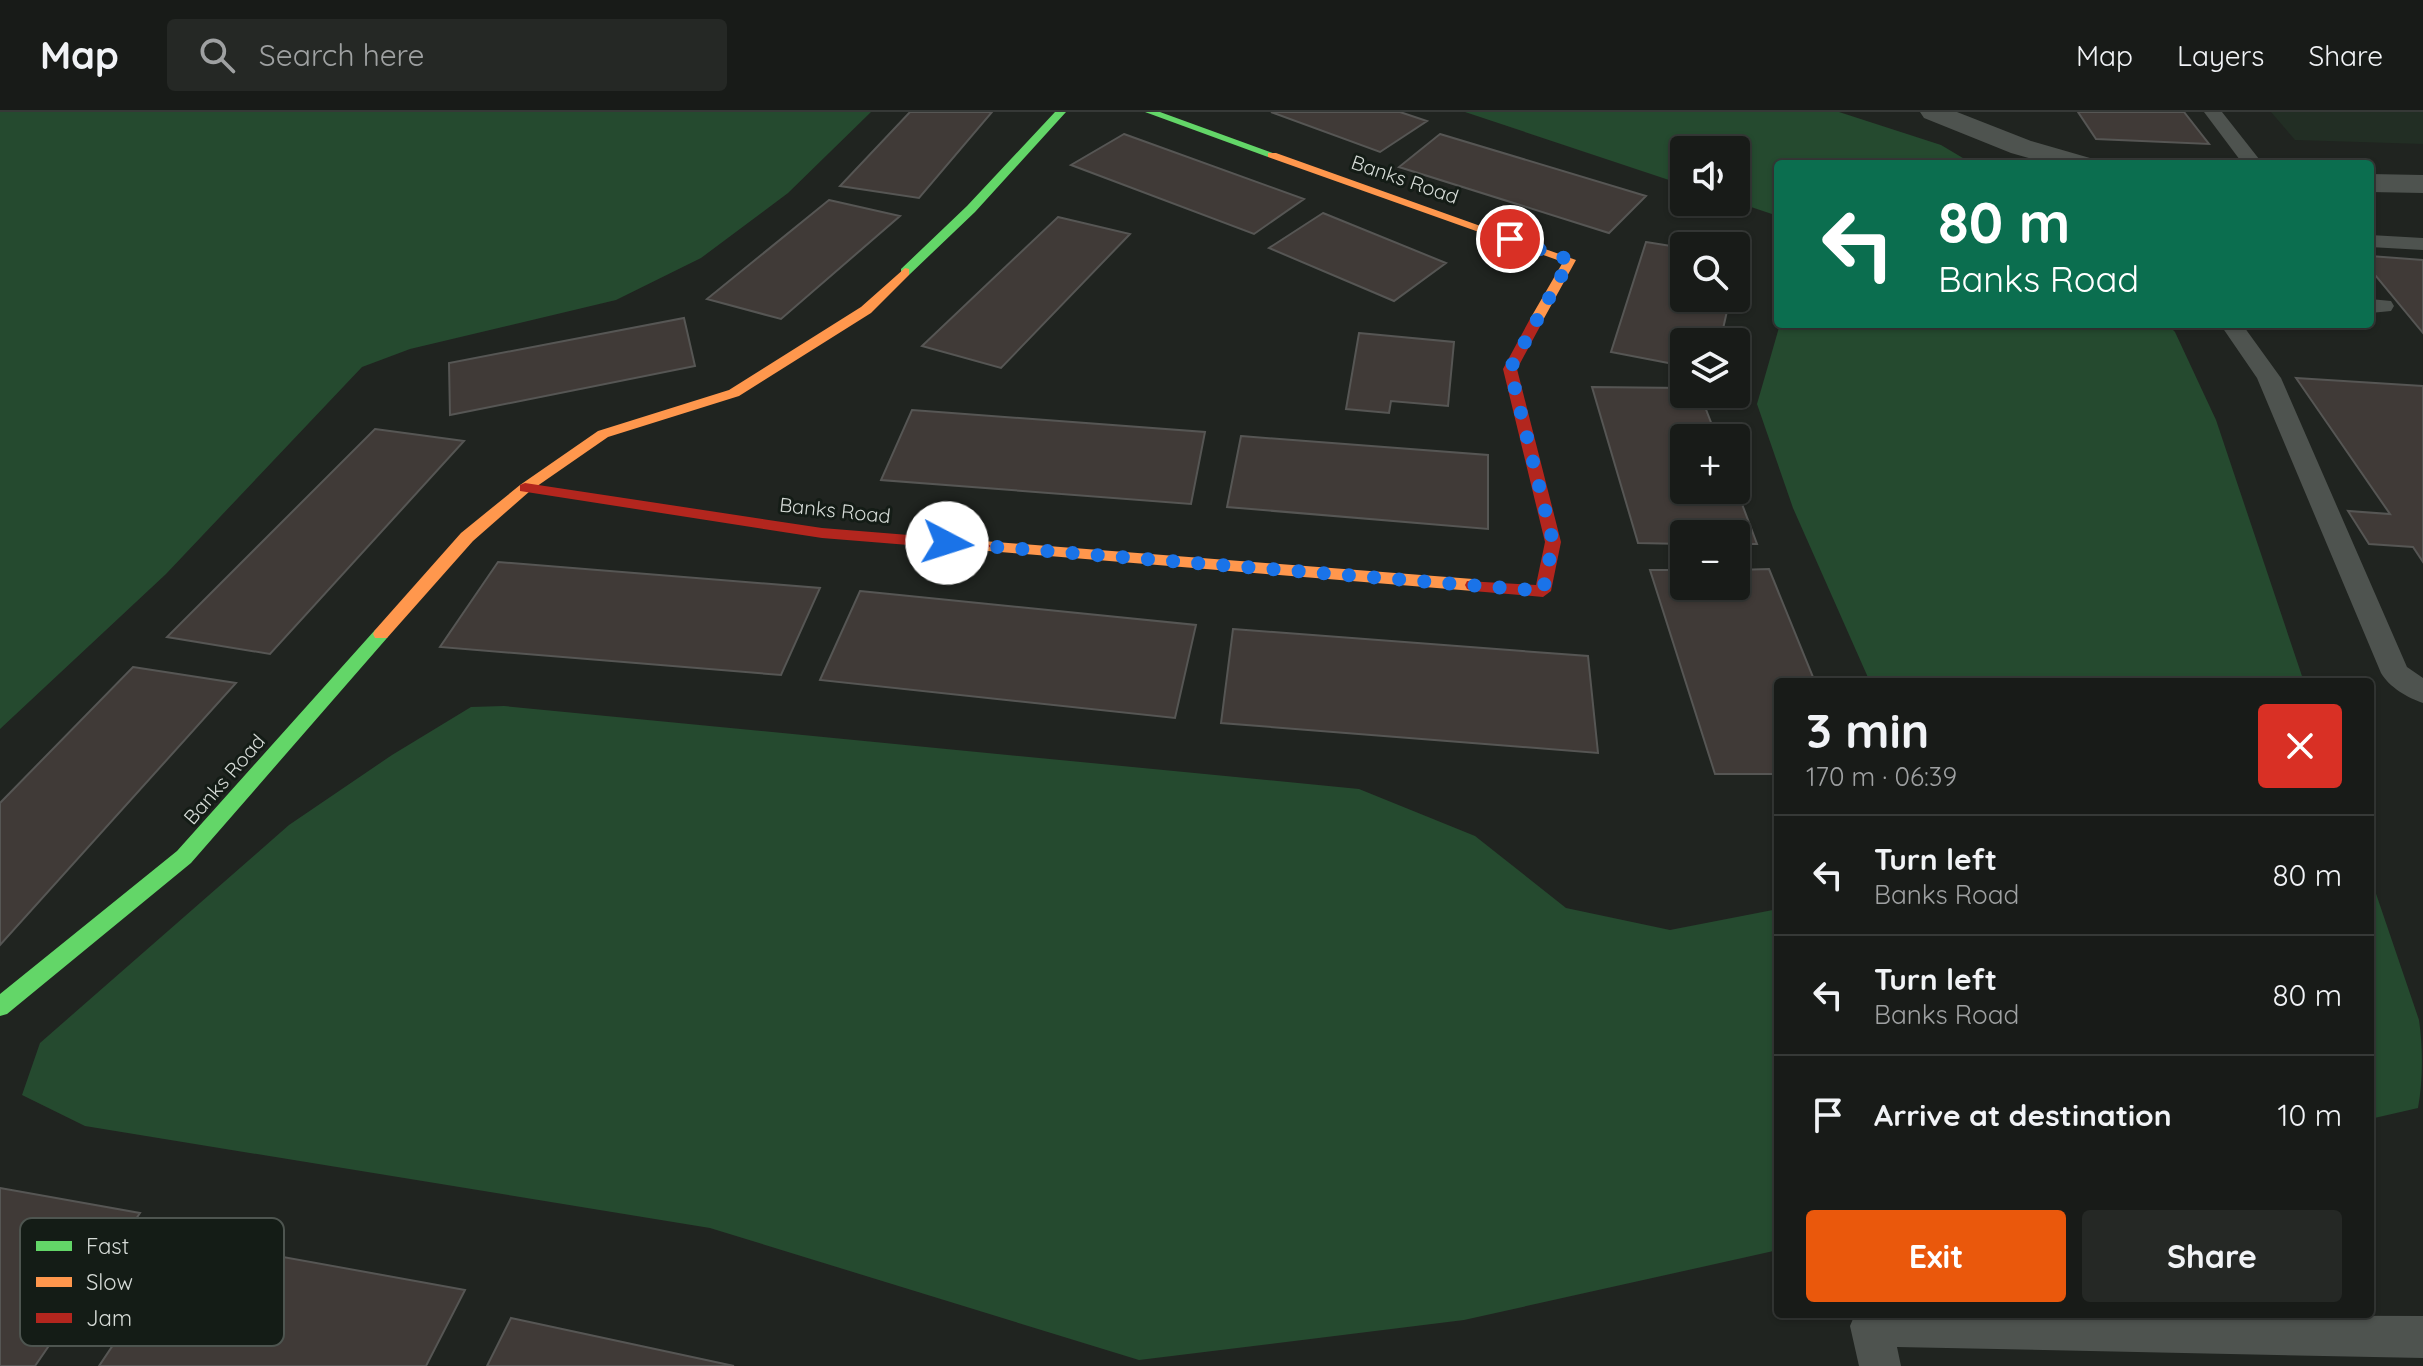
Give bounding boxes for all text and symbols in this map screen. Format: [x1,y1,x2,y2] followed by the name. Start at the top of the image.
[167,19,727,91] search box
[40,31,119,79] text: Map
[195,33,239,77] icon: search
[259,36,424,74] text: Search here
[2076,38,2133,73] text: Map
[2177,38,2264,73] text: Layers
[2308,38,2383,73] text: Share
[1670,136,1750,600] map controls
[1670,136,1750,216] button: sound
[1348,149,1462,209] street label: Banks Road
[1938,187,2070,257] text: 80 m
[1806,192,1910,296] icon: left
[1476,205,1544,273] pin
[1488,217,1532,261] icon: arrive
[1670,232,1750,312] button: search
[1938,256,2139,301] text: Banks Road
[1670,328,1750,408] button: layers
[1670,424,1750,504] button: +
[778,492,892,528] street label: Banks Road
[905,501,989,585] position arrow
[1670,520,1750,600] button: −
[1806,700,1929,760] text: 3 min
[2258,704,2342,788] button: close
[178,729,270,829] street label: Banks Road
[1806,760,1957,793] text: 170 m · 06:39
[1874,840,1997,878] text: Turn left
[1806,853,1850,897] icon: left
[2272,856,2342,894] text: 80 m
[1874,878,2019,911] text: Banks Road
[1874,960,1997,998] text: Turn left
[1806,973,1850,1017] icon: left
[2272,976,2342,1014] text: 80 m
[1874,998,2019,1031] text: Banks Road
[1806,1093,1850,1137] icon: arrive
[1874,1096,2172,1134] text: Arrive at destination
[2278,1096,2342,1134] text: 10 m
[1806,1210,2066,1302] button: Exit
[2082,1210,2342,1302] button: Share
[20,1218,284,1346] legend
[86,1232,129,1260] text: Fast
[86,1268,133,1296] text: Slow
[86,1304,132,1332] text: Jam

